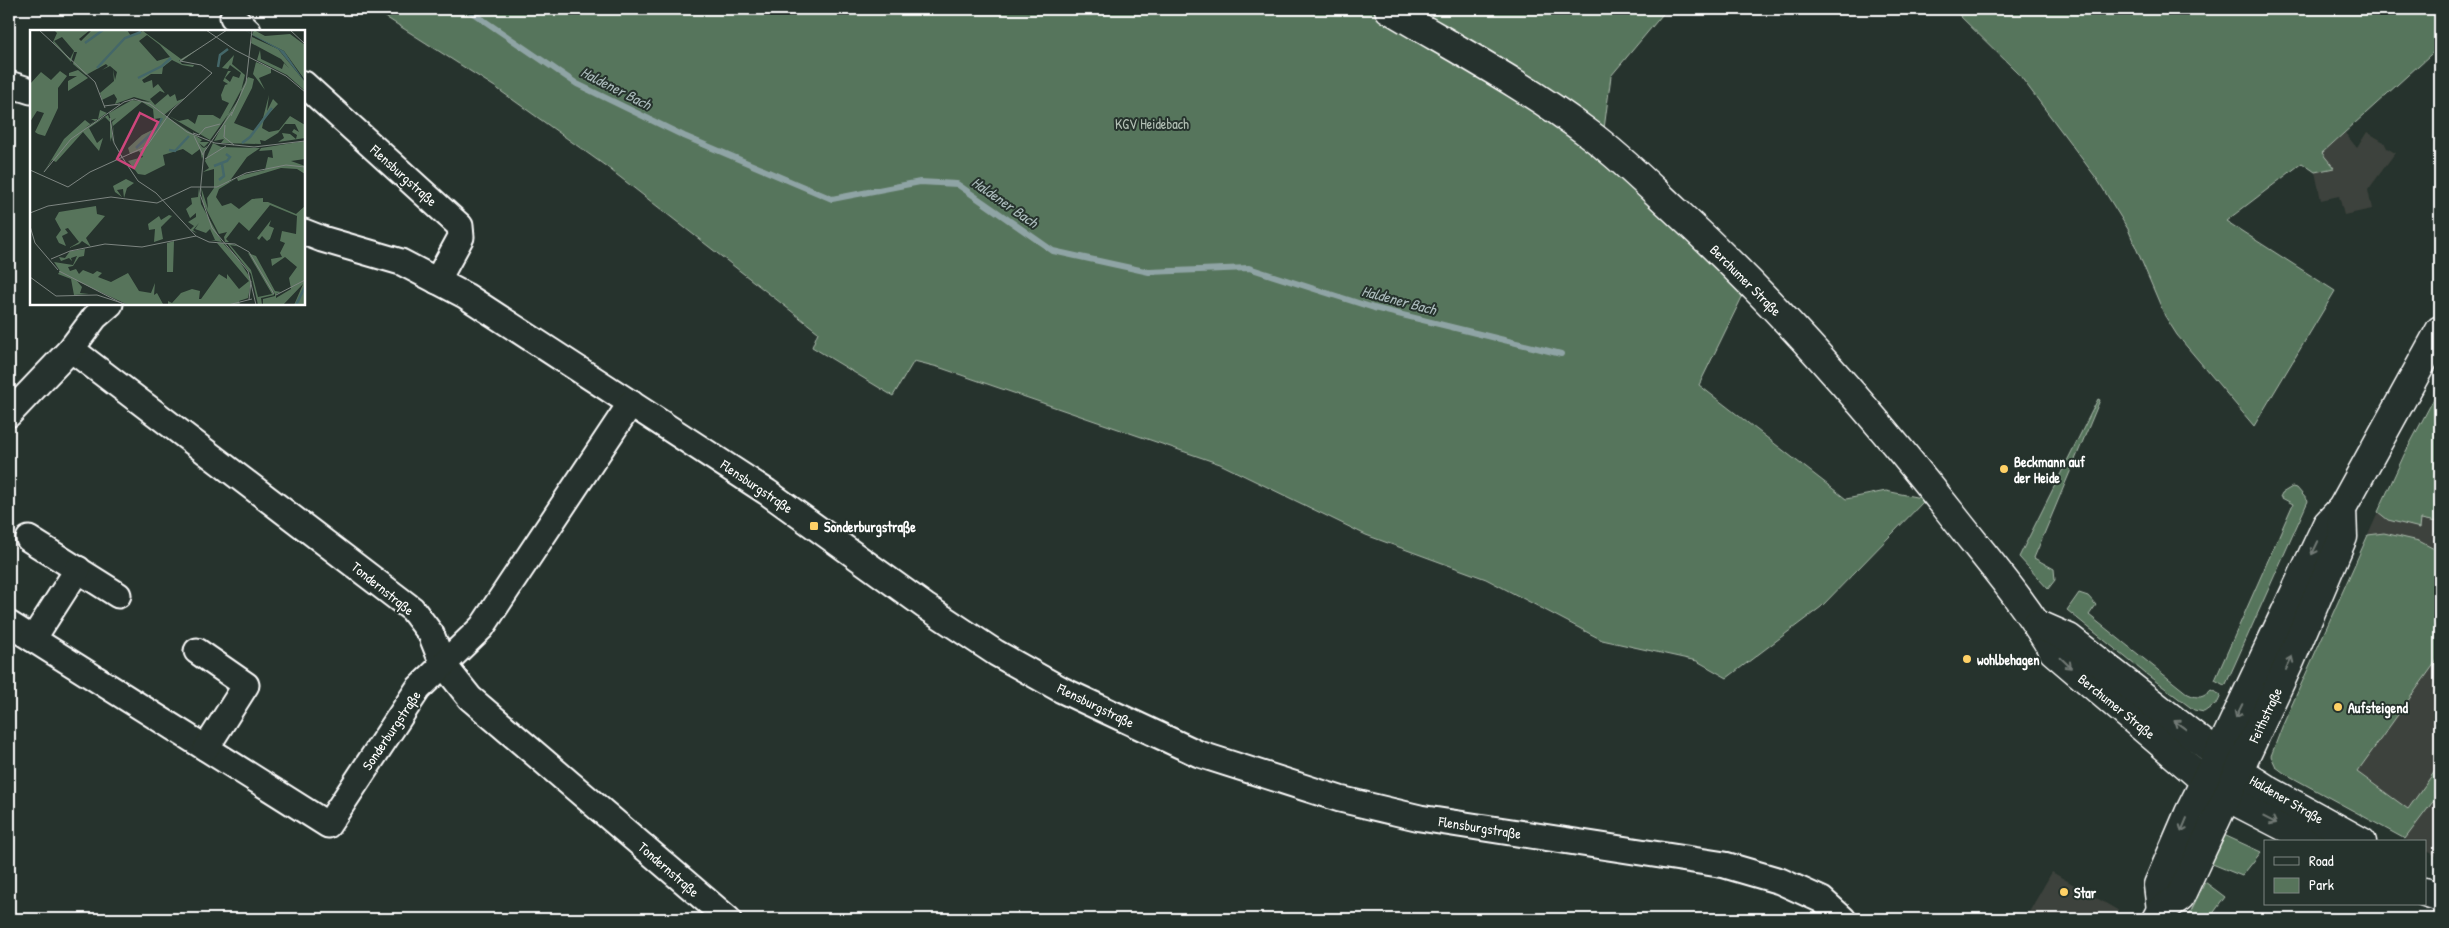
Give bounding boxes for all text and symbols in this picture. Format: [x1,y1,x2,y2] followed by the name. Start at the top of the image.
[30,30,305,305] inset map
[577,61,656,115] water label: Haldener Bach
[1115,114,1189,133] park label: KGV Heidebach
[365,139,442,211] street label: Flensburgstraße
[968,172,1044,233] water label: Haldener Bach
[1705,240,1786,321] street label: Berchumer Straße
[1359,280,1440,320] water label: Haldener Bach
[2014,452,2086,487] place label: Beckmann auf der Heide
[716,454,797,518] street label: Flensburgstraße
[1998,463,2010,475] marker: Beckmann auf der Heide
[824,517,916,538] place label: Sonderburgstraße
[808,520,820,532] marker: Sonderburgstraße
[2310,540,2320,555] one-way arrow
[347,557,419,620] street label: Tondernstraße
[1977,650,2040,671] place label: wohlbehagen
[1961,653,1973,665] marker: wohlbehagen
[2284,656,2294,671] one-way arrow
[2060,657,2072,669] one-way arrow
[2074,669,2160,744] street label: Berchumer Straße
[1053,678,1138,733] street label: Flensburgstraße
[2244,684,2287,747] street label: Feithstraße
[357,686,426,774] street label: Sonderburgstraße
[2348,698,2409,719] place label: Aufsteigend
[2332,701,2344,713] marker: Aufsteigend
[2234,703,2244,718] one-way arrow
[2173,720,2187,730] one-way arrow
[2246,770,2328,829] street label: Haldener Straße
[1436,811,1523,844] street label: Flensburgstraße
[2263,815,2278,825] one-way arrow
[2178,817,2188,832] one-way arrow
[634,837,704,902] street label: Tondernstraße
[2264,840,2426,906] legend
[2309,850,2334,871] text: Road
[2309,874,2334,895] text: Park
[2074,883,2097,902] place label: Star
[2058,886,2070,898] marker: Star

